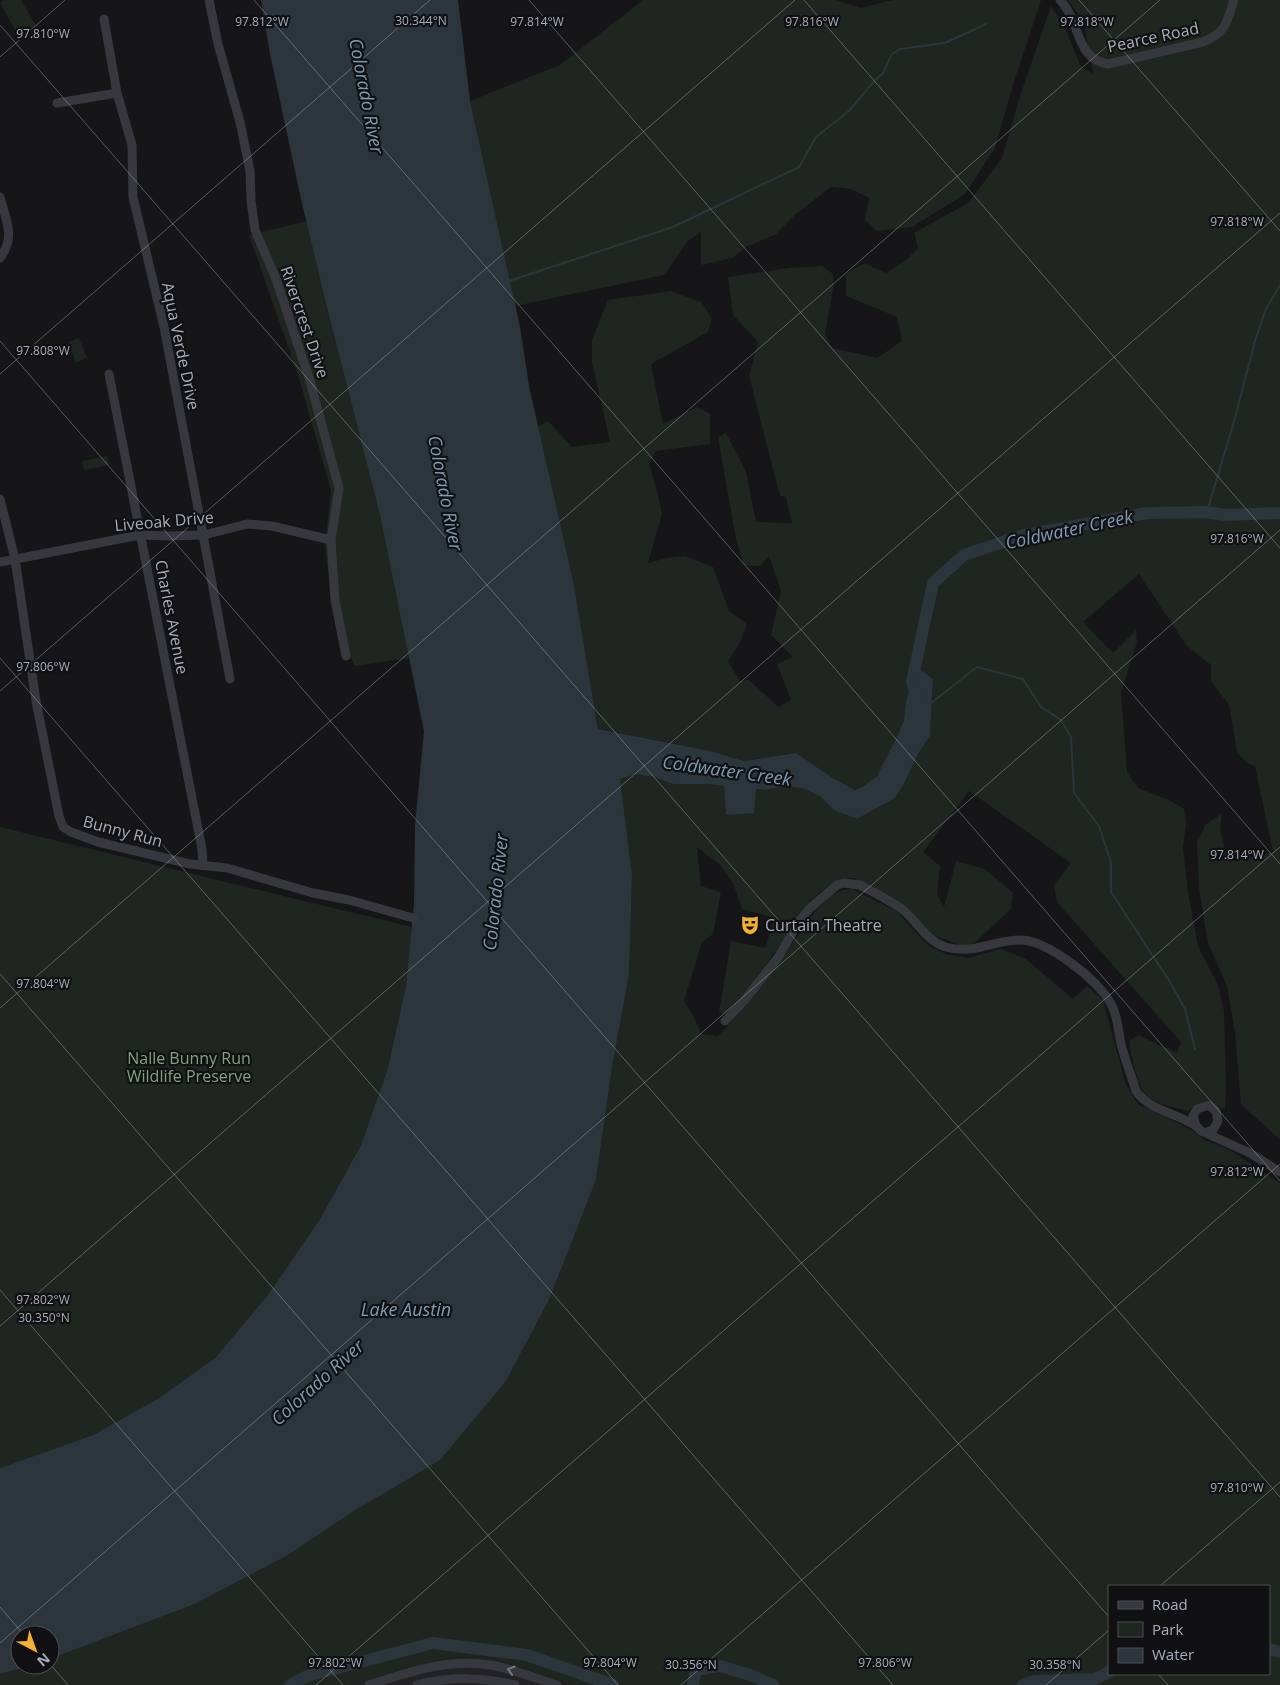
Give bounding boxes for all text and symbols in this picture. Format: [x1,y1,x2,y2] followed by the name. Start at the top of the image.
[395,12,447,29] text: 30.344°N
[235,13,289,30] text: 97.812°W
[510,13,564,30] text: 97.814°W
[785,13,839,30] text: 97.816°W
[1060,13,1114,30] text: 97.818°W
[1105,17,1201,57] street label: Pearce Road
[16,25,70,42] text: 97.810°W
[344,36,390,157] water label: Colorado River
[1210,213,1264,230] text: 97.818°W
[276,263,334,381] street label: Rivercrest Drive
[157,280,205,412] street label: Aqua Verde Drive
[16,342,70,359] text: 97.808°W
[423,433,469,554] water label: Colorado River
[1003,504,1136,554] water label: Coldwater Creek
[113,506,215,536] street label: Liveoak Drive
[1210,530,1264,547] text: 97.816°W
[150,558,194,676] street label: Charles Avenue
[16,658,70,675] text: 97.806°W
[661,749,794,791] water label: Coldwater Creek
[81,810,165,852] street label: Bunny Run
[477,832,513,951] water label: Colorado River
[1210,846,1264,863] text: 97.814°W
[739,914,761,936] theatre icon: Curtain Theatre
[765,914,882,936] place label: Curtain Theatre
[16,975,70,992] text: 97.804°W
[127,1047,251,1087] park label: Nalle Bunny Run Wildlife Preserve
[1210,1163,1264,1180] text: 97.812°W
[16,1291,70,1308] text: 97.802°W
[361,1297,451,1321] water label: Lake Austin
[18,1309,70,1326] text: 30.350°N
[265,1333,369,1430] water label: Colorado River
[1210,1479,1264,1496] text: 97.810°W
[1108,1585,1270,1675] legend
[1152,1594,1188,1614] text: Road
[1152,1619,1183,1639] text: Park
[10,1625,60,1675] north arrow
[1152,1644,1194,1664] text: Water
[33,1649,54,1671] text: N
[308,1654,362,1671] text: 97.802°W
[583,1654,637,1671] text: 97.804°W
[858,1654,912,1671] text: 97.806°W
[665,1656,717,1673] text: 30.356°N
[1029,1656,1081,1673] text: 30.358°N
[507,1666,515,1676] one-way arrow

